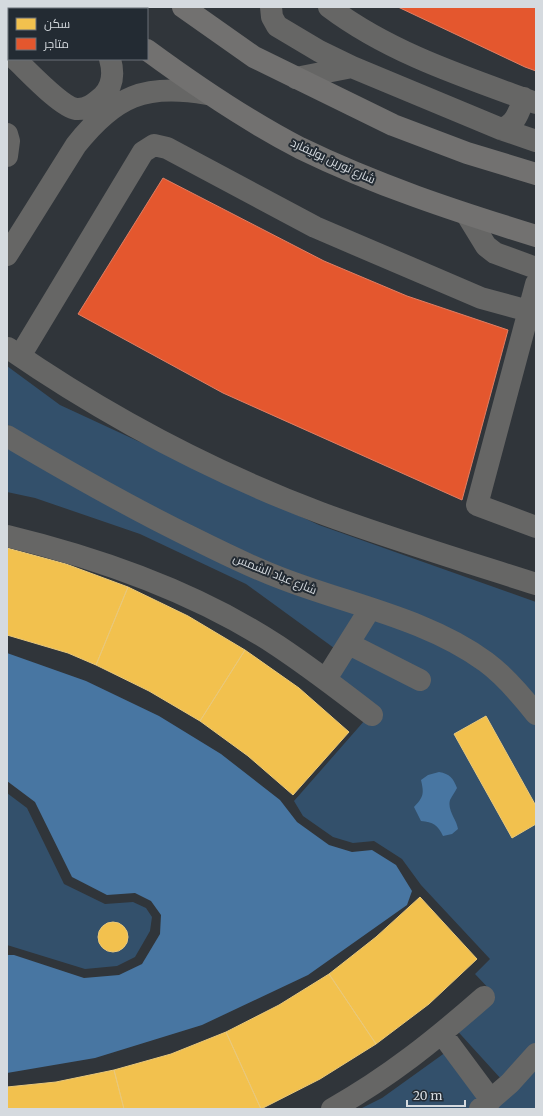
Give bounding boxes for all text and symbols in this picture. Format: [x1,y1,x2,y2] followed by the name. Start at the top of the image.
[8,8,148,60] legend
[44,16,70,31] text: سكن
[43,36,69,51] text: متاجر
[288,134,378,188] street label: شارع تورين بوليفارد
[231,550,319,598] street label: شارع عباد الشمس
[407,1082,465,1108] scale bar
[413,1088,442,1103] text: 20 m

